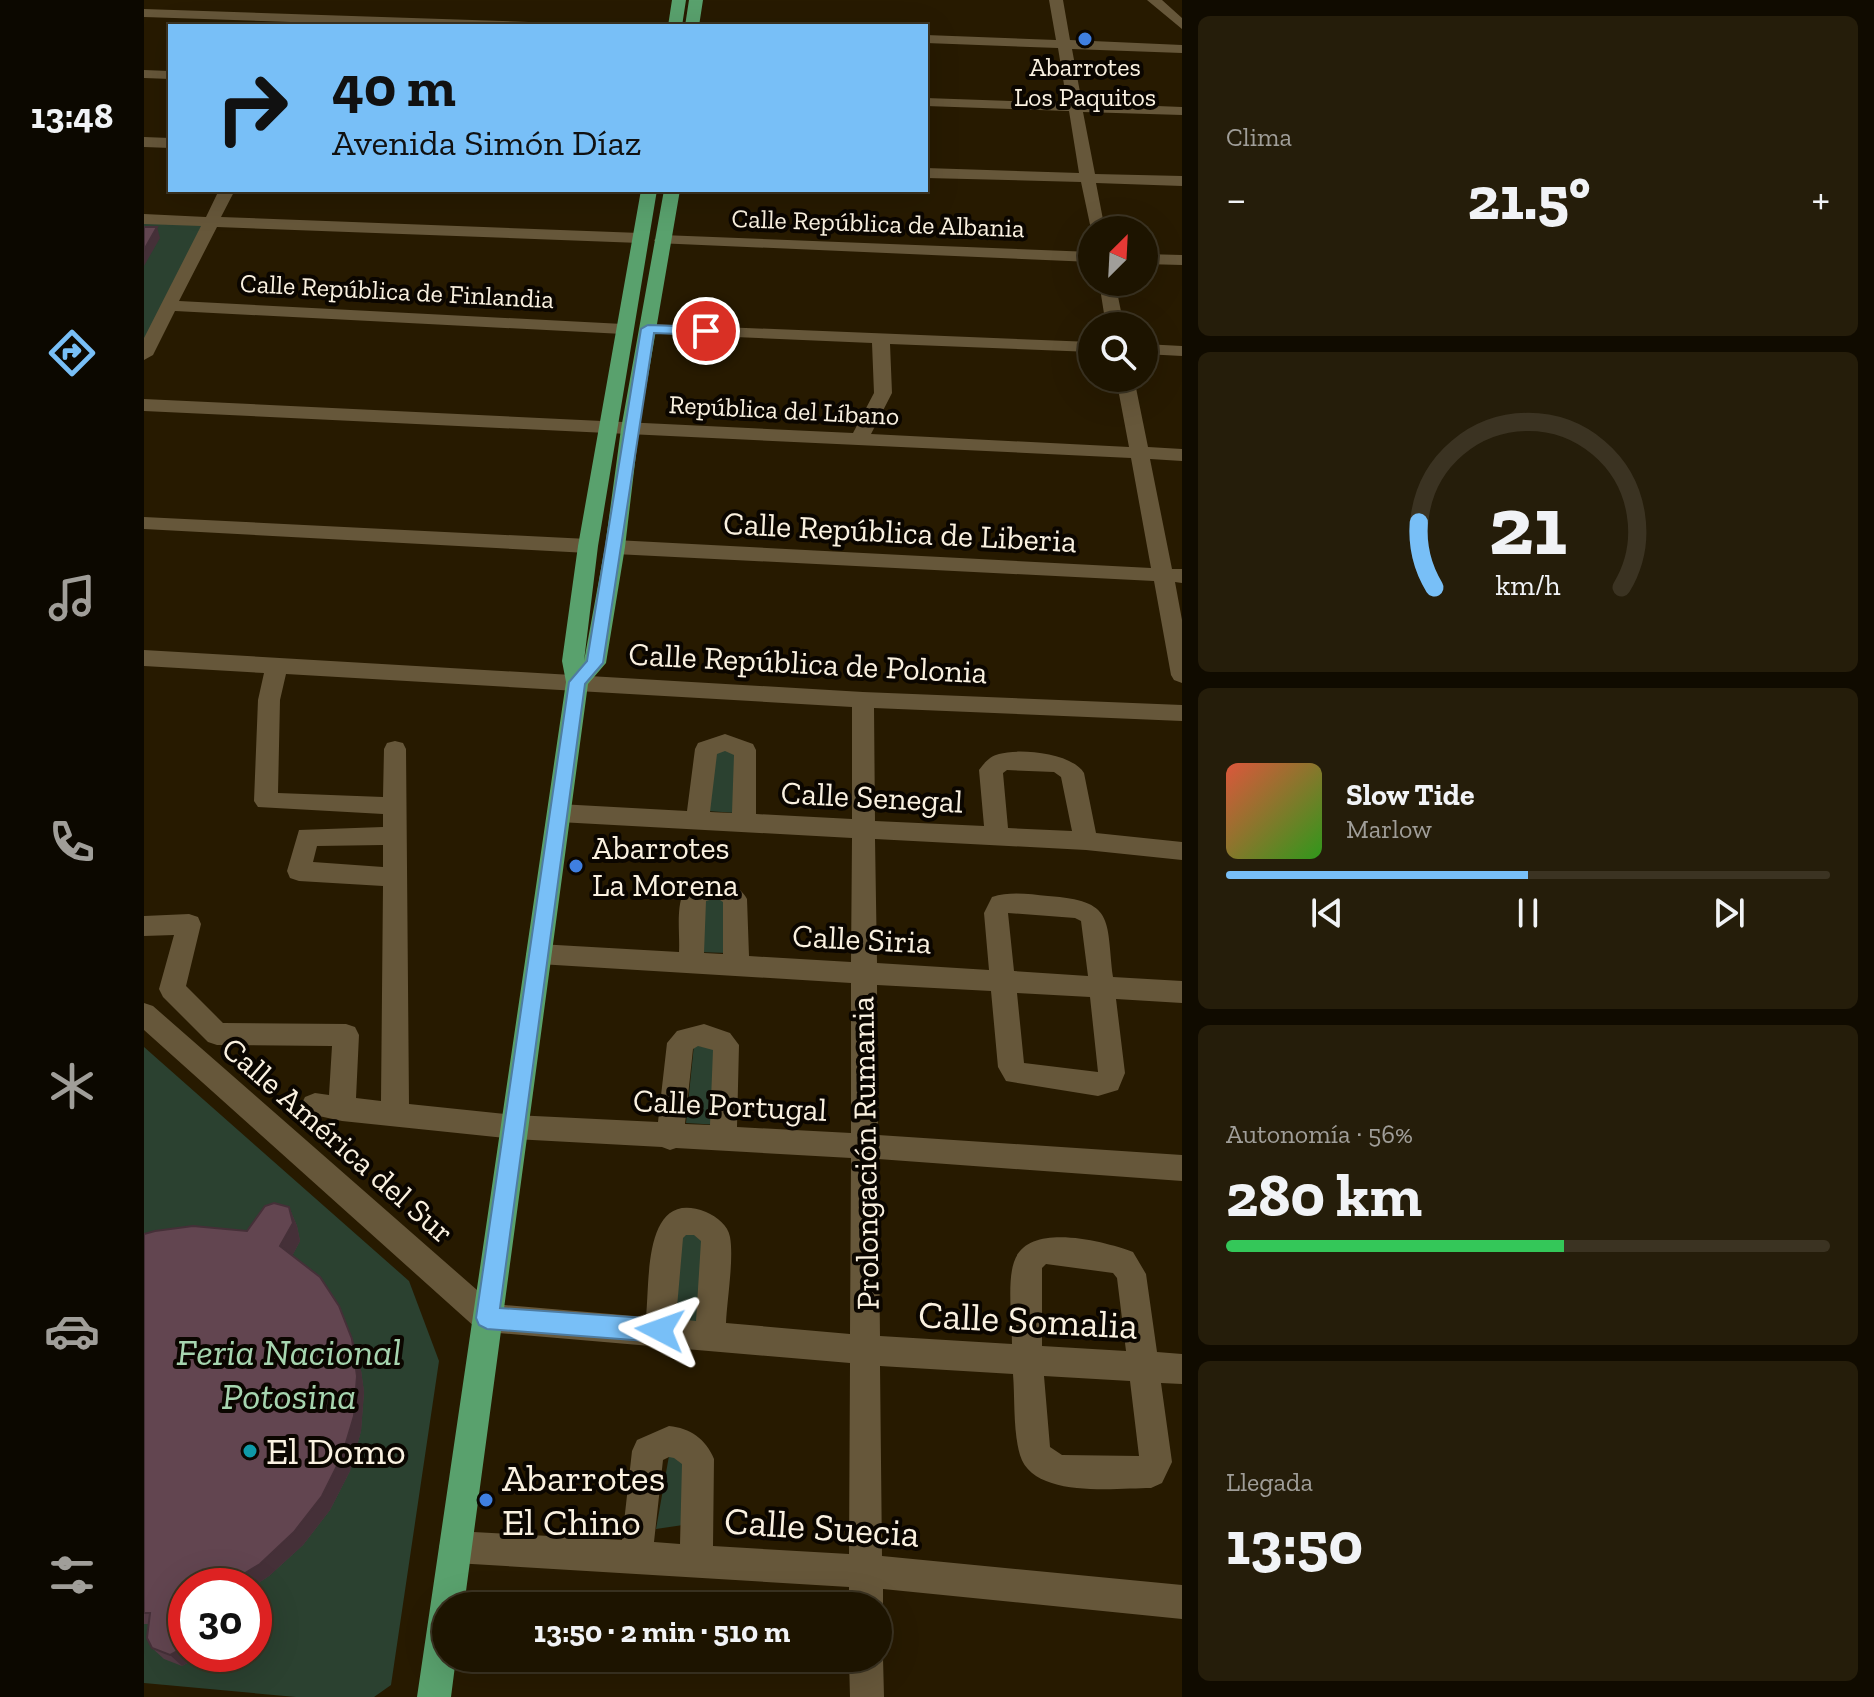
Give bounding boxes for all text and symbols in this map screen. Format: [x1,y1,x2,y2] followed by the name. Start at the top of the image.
[1076,30,1094,48] marker: Abarrotes Los Paquitos
[1014,51,1156,113] place label: Abarrotes Los Paquitos
[332,53,456,120] text: 40 m
[200,56,304,160] icon: right
[31,94,113,137] text: 13:48
[332,121,642,164] text: Avenida Simón Díaz
[1226,121,1292,153] text: Clima
[1467,162,1591,234] text: 21.5°
[1226,172,1247,225] text: −
[1811,172,1830,225] text: +
[731,202,1026,244] street label: Calle República de Albania
[1078,216,1158,296] north arrow
[1078,216,1158,392] map controls
[239,267,555,315] street label: Calle República de Finlandia
[672,297,740,365] pin
[684,309,728,353] icon: arrive
[1078,312,1158,392] button: search
[44,325,100,381] icon: directions
[668,388,900,432] street label: República del Líbano
[1489,475,1567,575] text: 21
[722,504,1078,560] street label: Calle República de Liberia
[1495,568,1561,602] text: km/h
[44,570,100,626] icon: music
[628,635,988,691] street label: Calle República de Polonia
[780,773,964,821] street label: Calle Senegal
[1346,777,1474,813] text: Slow Tide
[1346,813,1432,845] text: Marlow
[44,814,100,870] icon: phone
[592,829,738,904] place label: Abarrotes La Morena
[567,857,585,875] marker: Abarrotes La Morena
[1305,891,1349,935] icon: previous
[1506,891,1550,935] icon: pause
[1707,891,1751,935] icon: next
[791,916,933,962] street label: Calle Siria
[843,996,887,1310] street label: Prolongación Rumania
[214,1029,462,1251] street label: Calle América del Sur
[44,1058,100,1114] icon: climate
[632,1081,828,1129] street label: Calle Portugal
[1226,1118,1413,1150] text: Autonomía · 56%
[1226,1159,1422,1231] text: 280 km
[618,1288,702,1372] position arrow
[917,1291,1139,1349] street label: Calle Somalia
[44,1303,100,1359] icon: car
[176,1329,402,1419] park label: Feria Nacional Potosina
[266,1428,406,1474] place label: El Domo
[241,1442,259,1460] marker: El Domo
[502,1455,665,1545] place label: Abarrotes El Chino
[1226,1466,1313,1498] text: Llegada
[477,1491,495,1509] marker: Abarrotes El Chino
[723,1497,921,1557] street label: Calle Suecia
[1226,1507,1363,1579] text: 13:50
[44,1547,100,1603] icon: filters
[168,1568,272,1672] speed limit sign: 30
[534,1614,790,1650] text: 13:50 · 2 min · 510 m

